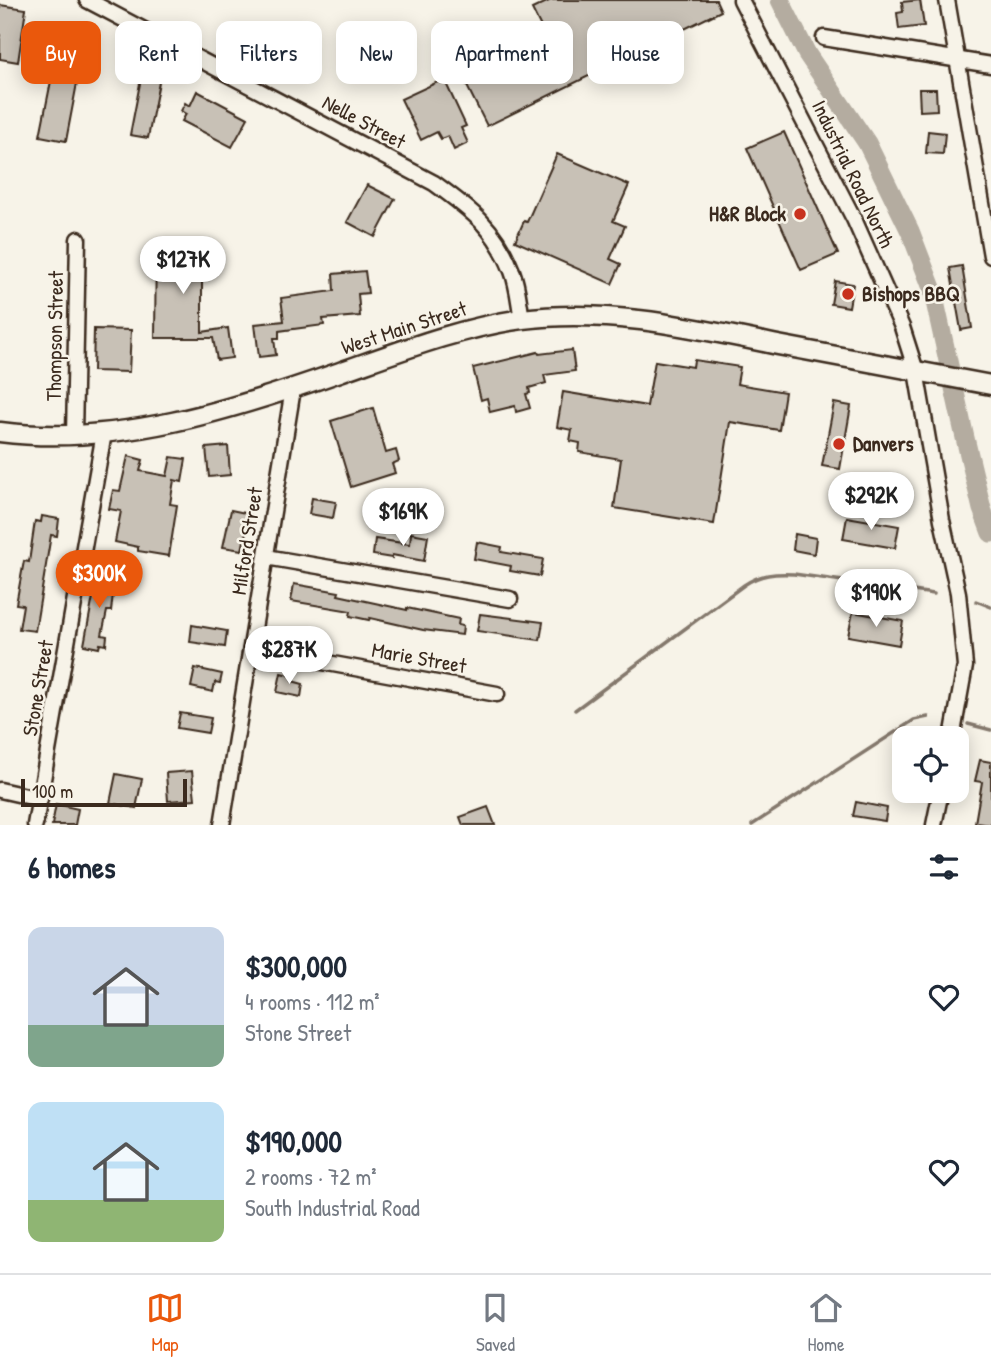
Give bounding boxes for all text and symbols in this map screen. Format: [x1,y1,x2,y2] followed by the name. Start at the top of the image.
[21,21,101,84] chip: Buy
[115,21,202,84] chip: Rent
[216,21,322,84] chip: Filters
[336,21,417,84] chip: New
[431,21,573,84] chip: Apartment
[587,21,684,84] chip: House
[317,87,412,156] street label: Nelle Street
[805,95,902,253] street label: Industrial Road North
[709,199,786,228] place label: H&R Block
[792,206,808,222] marker: H&R Block
[134,236,232,296] pin: $127K
[156,243,210,274] text: $127K
[39,270,70,401] street label: Thompson Street
[862,279,960,309] place label: Bishops BBQ
[840,286,856,302] marker: Bishops BBQ
[338,293,471,361] street label: West Main Street
[853,429,914,458] place label: Danvers
[831,436,847,452] marker: Danvers
[822,472,920,532] pin: $292K
[844,479,898,510] text: $292K
[224,484,269,597] street label: Milford Street
[354,489,452,548] pin: $169K
[378,495,428,526] text: $169K
[50,550,148,610] pin: $300K
[72,557,126,588] text: $300K
[827,570,925,629] pin: $190K
[851,576,901,607] text: $190K
[240,626,338,686] pin: $287K
[261,633,317,664] text: $287K
[369,635,469,680] street label: Marie Street
[15,637,60,738] street label: Stone Street
[892,726,969,803] map controls
[892,726,969,803] button: locate
[21,776,187,808] scale bar
[32,778,73,804] text: 100 m
[28,847,115,887] text: 6 homes
[925,848,963,886] icon: filters
[245,946,347,986] text: $300,000
[84,955,168,1039] icon: home
[925,978,963,1016] icon: heart
[245,986,380,1017] text: 4 rooms · 112 m²
[245,1017,351,1048] text: Stone Street
[245,1121,342,1161] text: $190,000
[84,1130,168,1214] icon: home
[925,1153,963,1191] icon: heart
[245,1161,377,1192] text: 2 rooms · 72 m²
[245,1192,420,1223] text: South Industrial Road
[146,1289,184,1357] tab: Map
[476,1289,515,1357] tab: Saved
[807,1289,845,1357] tab: Home

